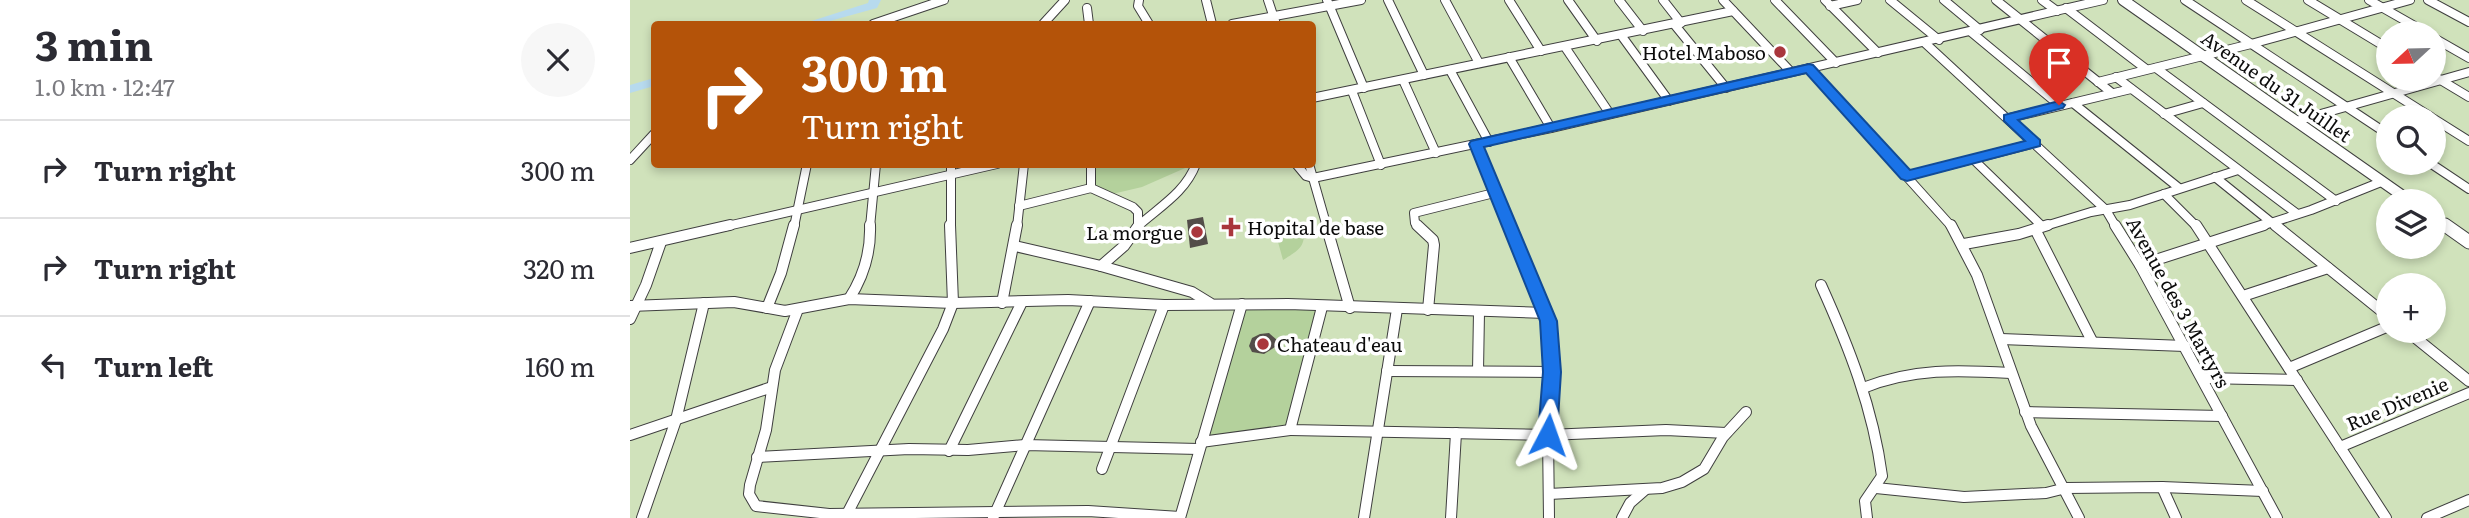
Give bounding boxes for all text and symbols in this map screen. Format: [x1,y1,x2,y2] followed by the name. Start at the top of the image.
[35,12,153,74] text: 3 min
[2376,21,2446,91] north arrow
[2376,21,2446,343] map controls
[521,23,595,97] button: close
[2196,24,2358,149] street label: Avenue du 31 Juillet
[2029,33,2089,105] pin
[801,34,947,107] text: 300 m
[1642,38,1766,66] place label: Hotel Maboso
[1772,44,1788,60] marker: Hotel Maboso
[2040,44,2078,82] icon: arrive
[686,49,777,140] icon: right
[35,69,175,103] text: 1.0 km · 12:47
[801,101,963,149] text: Turn right
[2376,105,2446,175] button: search
[35,150,73,188] icon: right
[94,150,236,189] text: Turn right
[520,150,595,189] text: 300 m
[2376,189,2446,259] button: layers
[2120,211,2238,393] street label: Avenue des 3 Martyrs
[1247,213,1384,241] place label: Hopital de base
[1221,217,1241,237] marker: Hopital de base
[1086,218,1183,246] place label: La morgue
[1189,224,1205,240] marker: La morgue
[35,248,73,286] icon: right
[94,248,236,287] text: Turn right
[523,248,595,287] text: 320 m
[2376,273,2446,343] button: +
[1277,330,1403,358] place label: Chateau d'eau
[1255,336,1271,352] marker: Chateau d'eau
[35,346,73,384] icon: left
[94,346,213,385] text: Turn left
[525,346,595,385] text: 160 m
[2342,369,2452,437] street label: Rue Divenie
[1511,398,1585,472] position arrow

